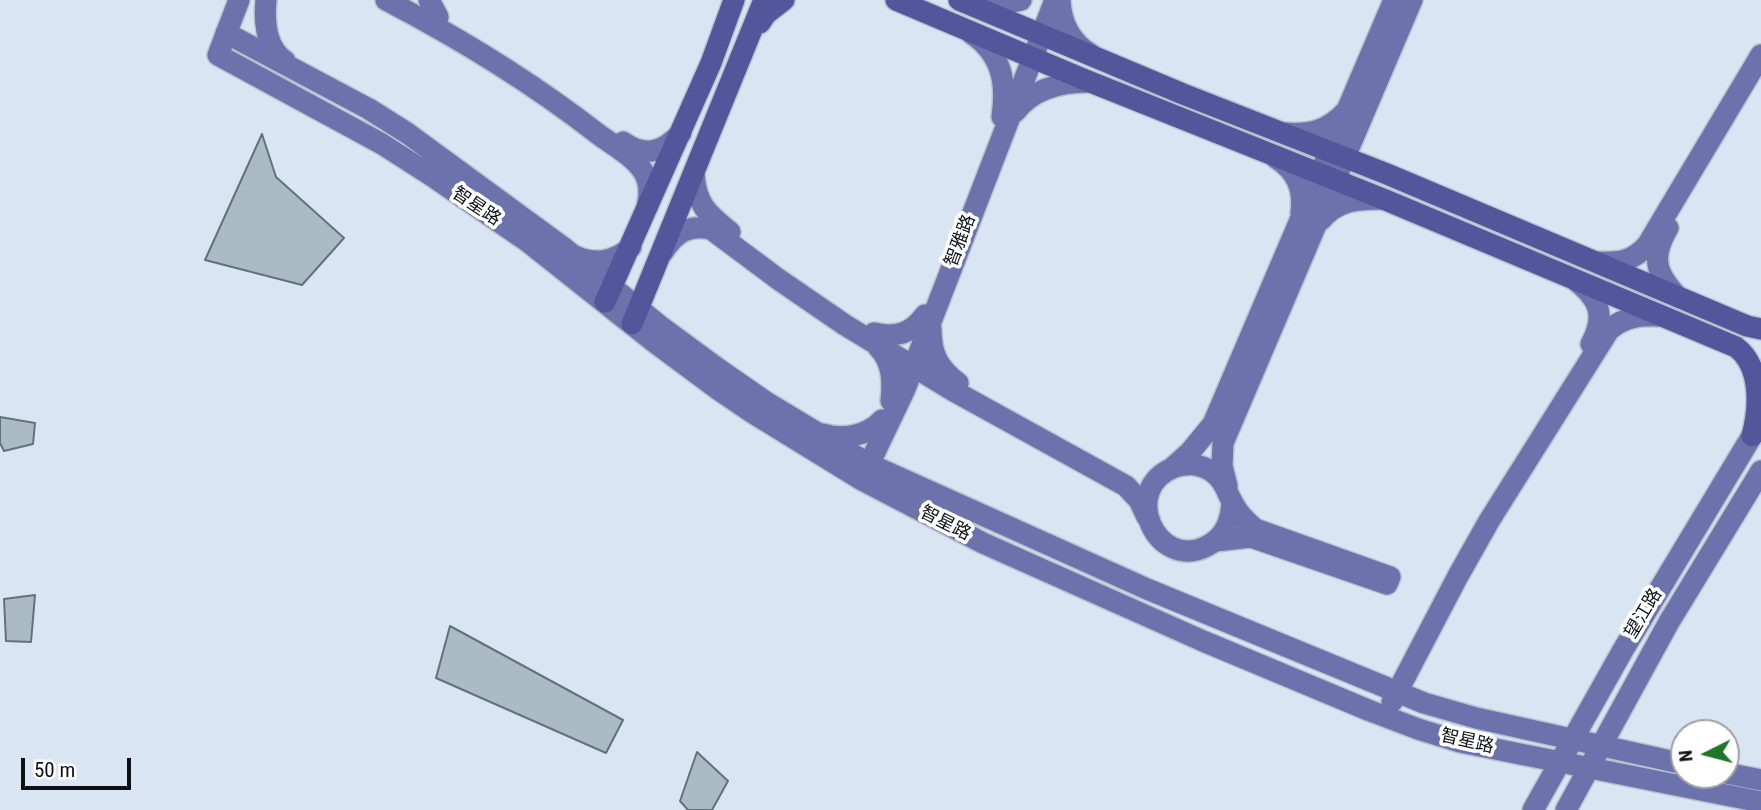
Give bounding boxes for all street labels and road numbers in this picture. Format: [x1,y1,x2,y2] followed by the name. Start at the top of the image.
[448,183,504,231] street label: 智星路
[941,212,981,270] street label: 智雅路
[916,502,974,546] street label: 智星路
[1621,585,1667,643] street label: 望江路
[1438,725,1496,759] street label: 智星路

